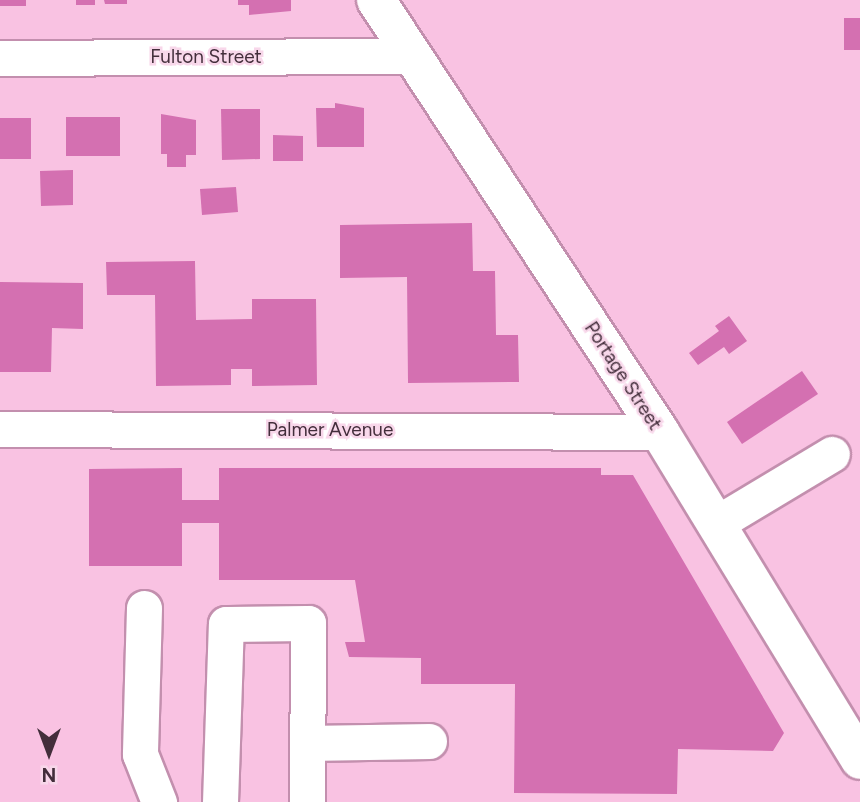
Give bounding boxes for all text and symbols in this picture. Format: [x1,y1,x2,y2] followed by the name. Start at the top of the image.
[150,46,262,68] street label: Fulton Street
[580,318,666,434] street label: Portage Street
[267,419,393,441] street label: Palmer Avenue
[14,718,84,788] north arrow
[42,763,56,786] text: N

